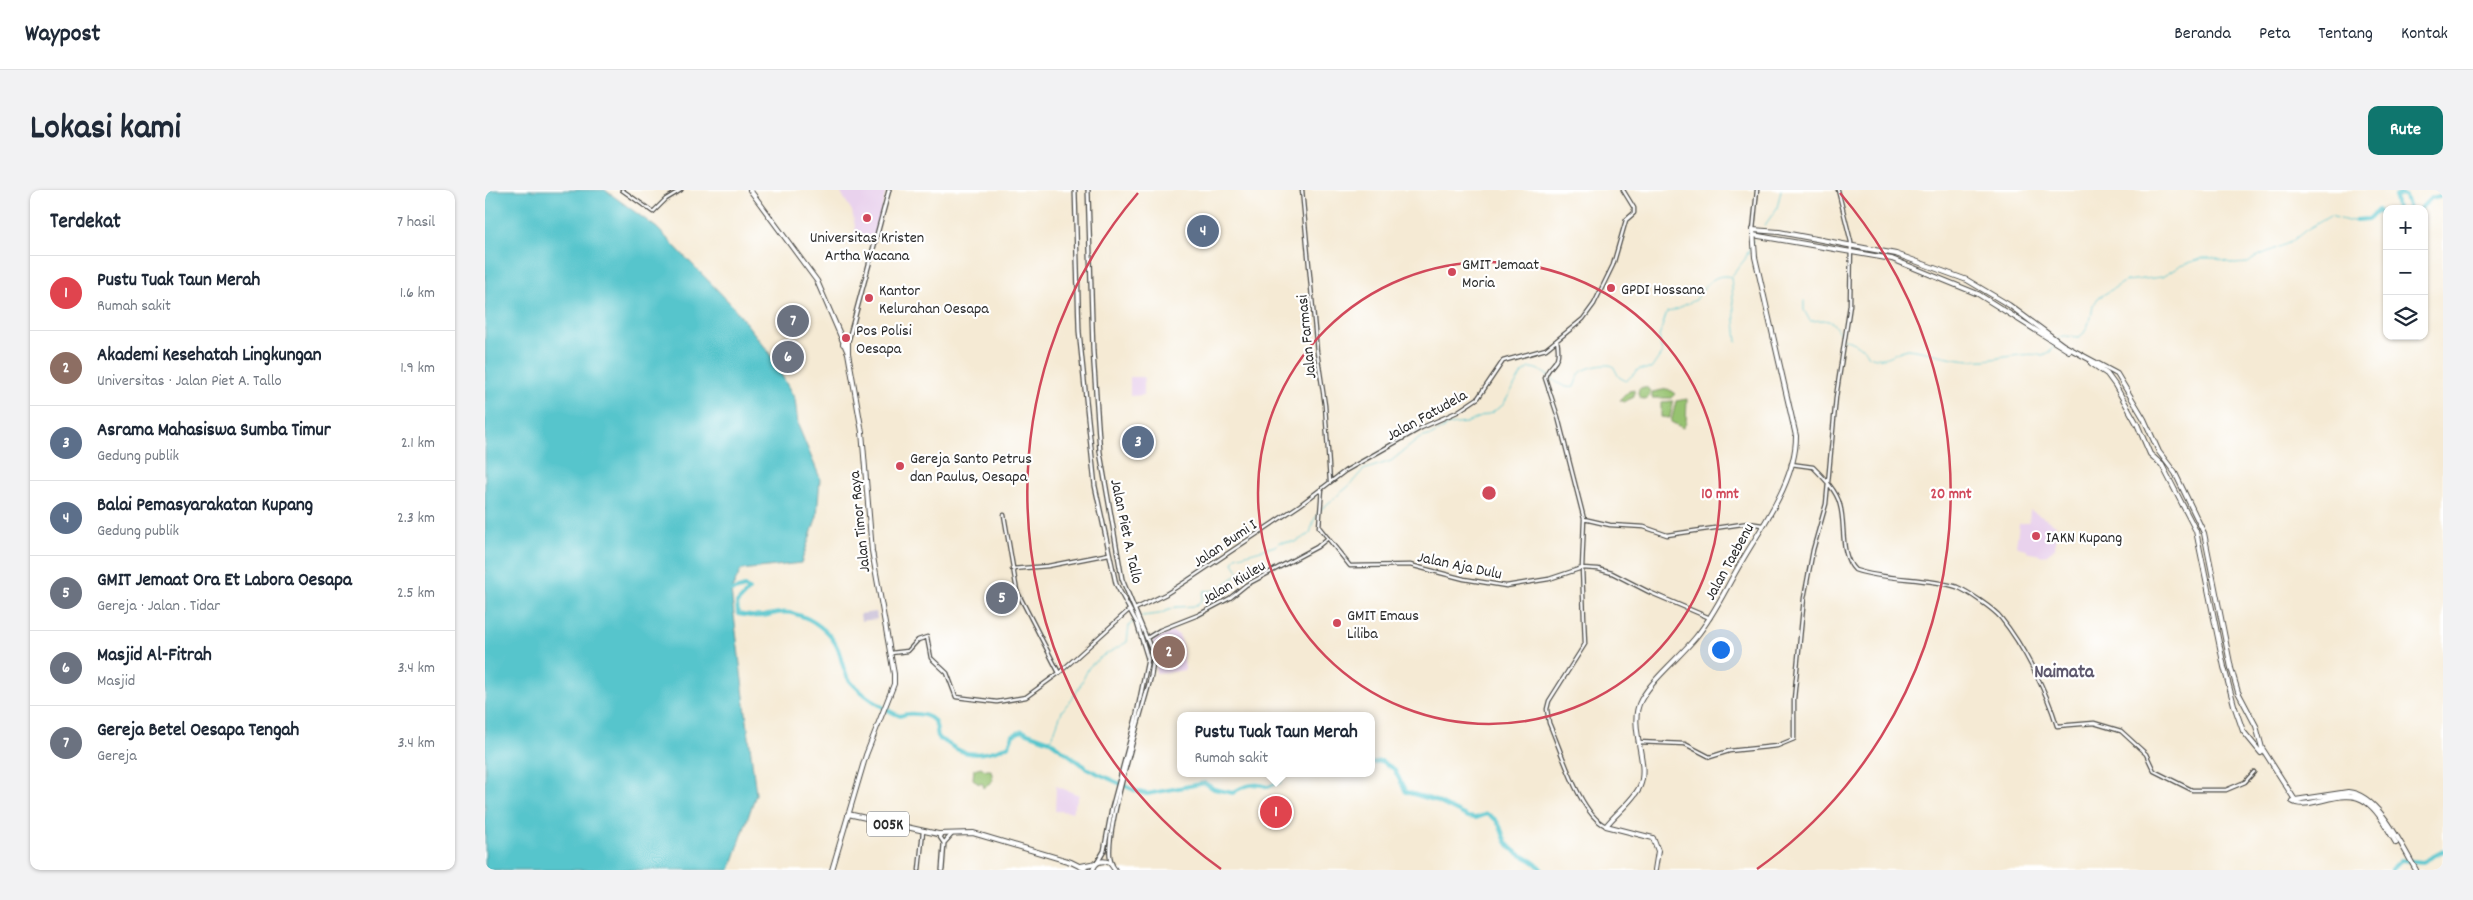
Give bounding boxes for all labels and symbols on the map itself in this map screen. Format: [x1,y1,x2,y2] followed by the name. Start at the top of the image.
[861,212,873,224] marker: Universitas Kristen Artha Wacana
[1187,212,1219,250] pin: 4
[810,227,924,268] place label: Universitas Kristen Artha Wacana
[1462,254,1539,295] place label: GMIT Jemaat Moria
[1446,266,1458,278] marker: GMIT Jemaat Moria
[1621,279,1705,302] place label: GPDI Hossana
[879,280,989,321] place label: Kantor Kelurahan Oesapa
[1605,282,1617,294] marker: GPDI Hossana
[863,292,875,304] marker: Kantor Kelurahan Oesapa
[1292,293,1323,380] street label: Jalan Farmasi
[777,302,809,340] pin: 7
[856,320,912,361] place label: Pos Polisi Oesapa
[840,332,852,344] marker: Pos Polisi Oesapa
[772,338,804,376] pin: 6
[1383,384,1472,448] street label: Jalan Fatudela
[1122,423,1154,461] pin: 3
[910,448,1032,489] place label: Gereja Santo Petrus dan Paulus, Oesapa
[894,460,906,472] marker: Gereja Santo Petrus dan Paulus, Oesapa
[844,469,877,574] street label: Jalan Timor Raya
[1103,477,1148,586] street label: Jalan Piet A. Tallo
[1480,484,1498,502] centre of rings
[1701,484,1739,506] text: 10 mnt
[1931,484,1972,506] text: 20 mnt
[1189,514,1262,574] street label: Jalan Bumi I
[1700,519,1761,605] street label: Jalan Taebenu
[2046,527,2122,550] place label: IAKN Kupang
[2030,530,2042,542] marker: IAKN Kupang
[1415,546,1504,587] street label: Jalan Aja Dulu
[1198,555,1271,611] street label: Jalan Kiuleu
[986,579,1018,617] pin: 5
[1347,605,1419,646] place label: GMIT Emaus Liliba
[1331,617,1343,629] marker: GMIT Emaus Liliba
[1153,633,1185,671] pin: 2
[1708,637,1734,663] your location
[2034,660,2095,687] district label: Naimata
[1260,793,1292,831] pin: 1
[867,812,909,836] road number: 005K

